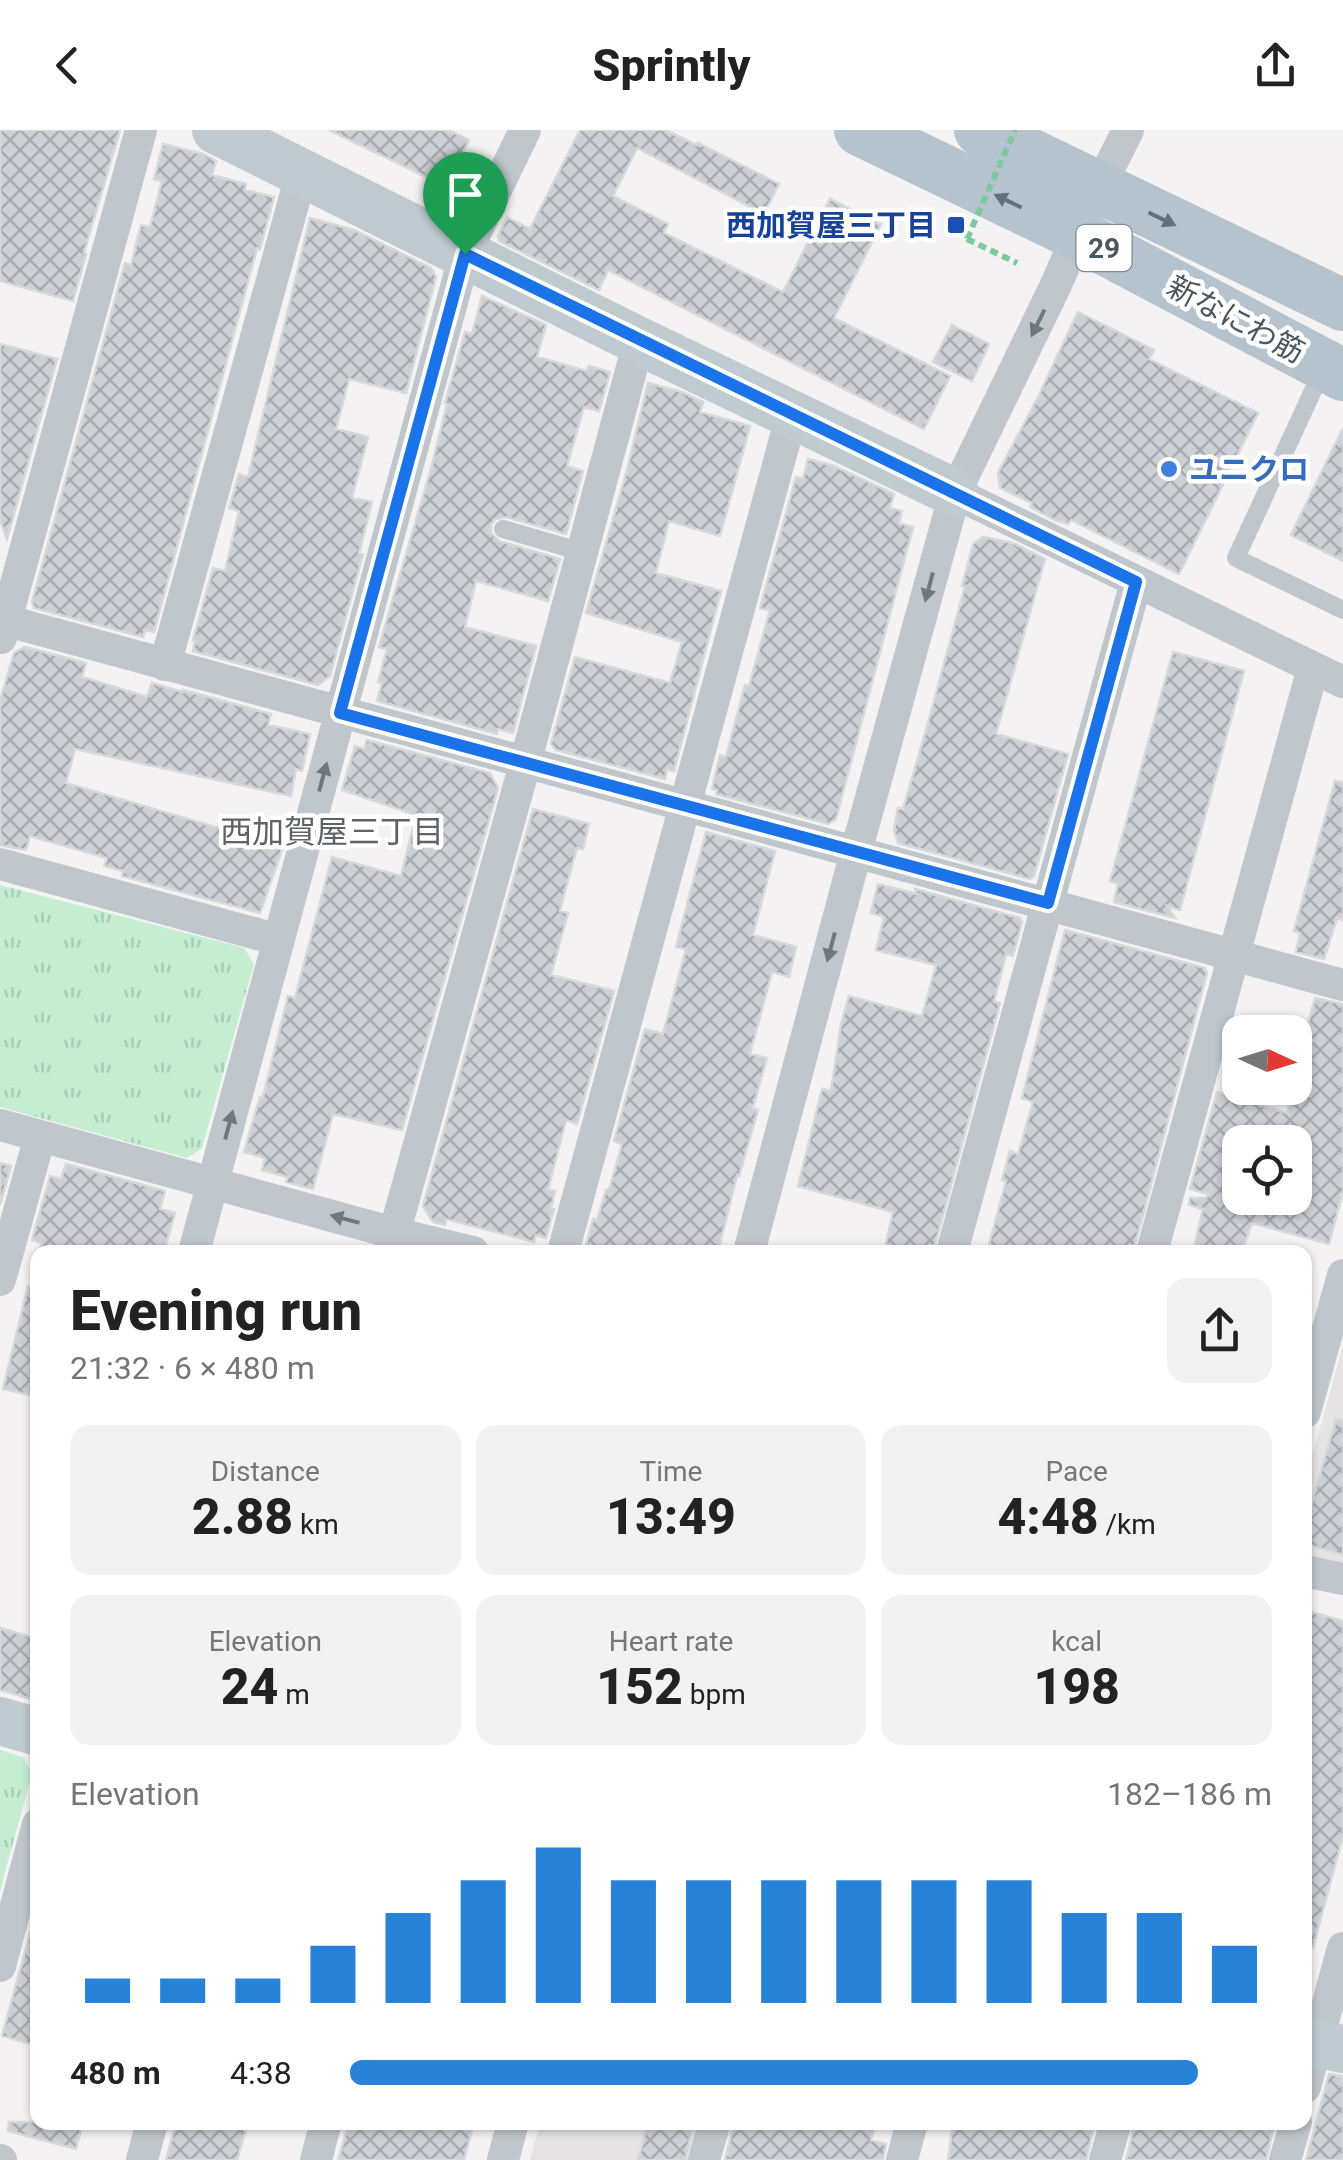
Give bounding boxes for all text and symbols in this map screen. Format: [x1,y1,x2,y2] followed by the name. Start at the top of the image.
[40,38,95,93] icon: back
[1248,38,1303,93] icon: share
[593,39,750,92] text: Sprintly
[423,152,508,255] pin
[438,167,493,222] icon: arrive
[993,193,1022,210] one-way arrow
[726,208,936,243] place label: 西加賀屋三丁目
[1148,210,1177,227] one-way arrow
[945,214,967,236] marker: 西加賀屋三丁目
[1076,225,1132,271] road number: 29
[1162,268,1310,370] street label: 新なにわ筋
[1029,309,1046,338] one-way arrow
[1189,452,1309,487] place label: ユニクロ
[1158,458,1180,480] marker: ユニクロ
[921,571,937,602] one-way arrow
[315,761,331,792] one-way arrow
[220,813,444,851] district label: 西加賀屋三丁目
[822,932,838,963] one-way arrow
[1222,1015,1312,1105] north arrow
[1222,1015,1312,1215] map controls
[221,1109,237,1140] one-way arrow
[1222,1125,1312,1215] button: locate
[329,1211,360,1227] one-way arrow
[1167,1278,1272,1383] button: share
[70,1279,362,1343] text: Evening run
[70,1349,315,1387] text: 21:32 · 6 × 480 m
[211,1455,320,1488] text: Distance
[640,1455,702,1488] text: Time
[1046,1455,1108,1488] text: Pace
[192,1488,293,1546] text: 2.88
[606,1488,736,1546] text: 13:49
[998,1488,1099,1546] text: 4:48
[293,1508,339,1541] text: km
[1099,1508,1156,1541] text: /km
[209,1625,322,1658] text: Elevation
[609,1625,733,1658] text: Heart rate
[1051,1625,1102,1658] text: kcal
[221,1658,278,1716] text: 24
[596,1658,683,1716] text: 152
[1033,1658,1120,1716] text: 198
[278,1678,310,1711] text: m
[683,1678,746,1711] text: bpm
[70,1775,200,1813] text: Elevation
[1107,1775,1272,1813] text: 182–186 m
[70,2054,161,2092] text: 480 m
[230,2054,292,2092] text: 4:38

